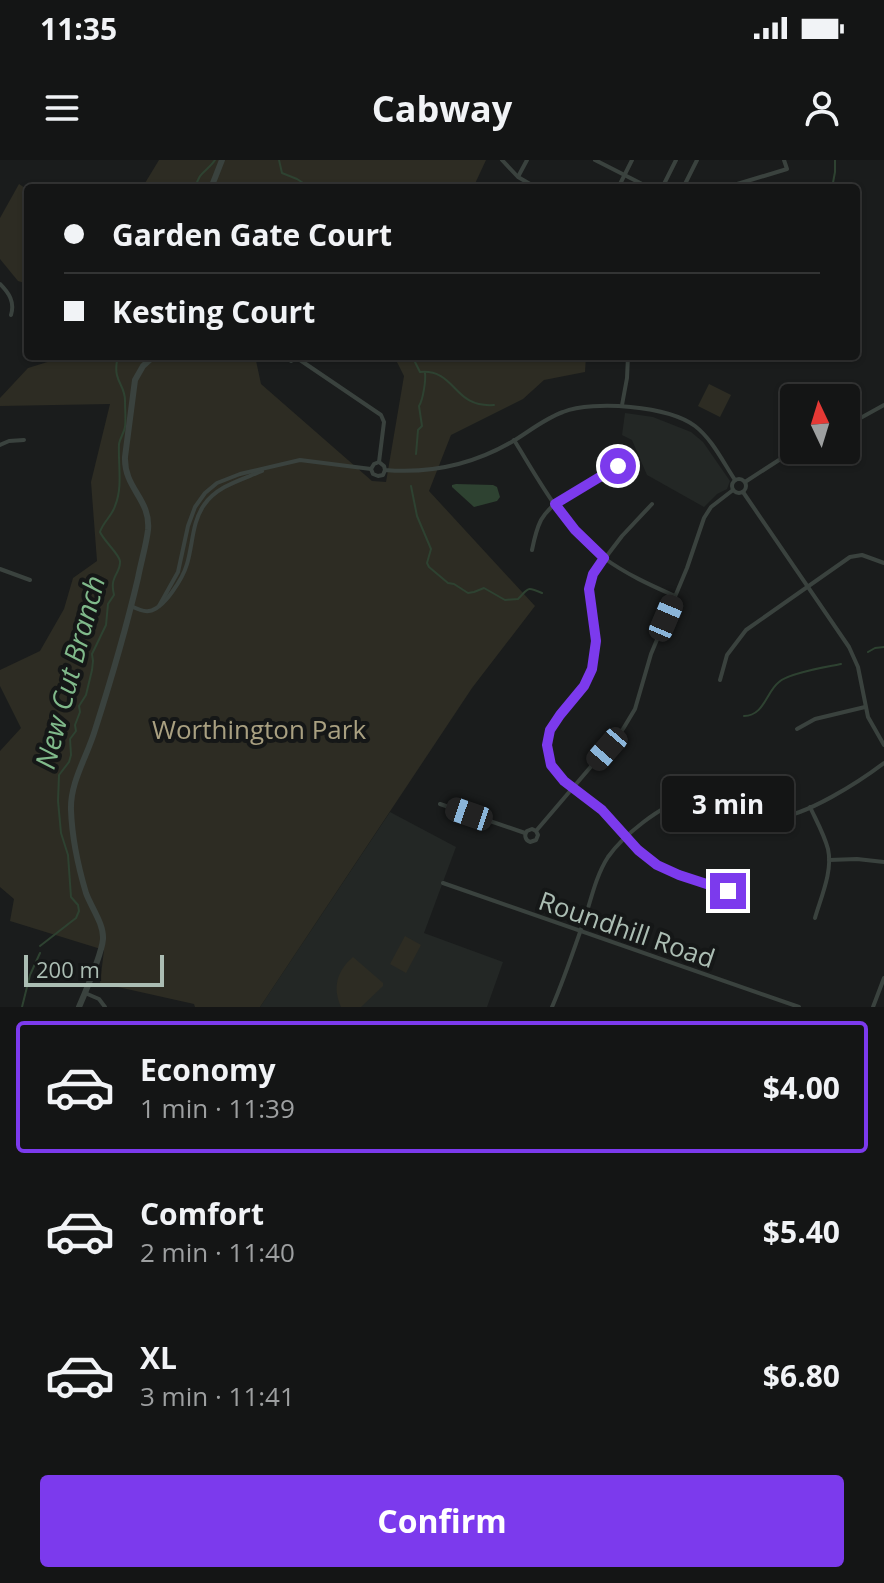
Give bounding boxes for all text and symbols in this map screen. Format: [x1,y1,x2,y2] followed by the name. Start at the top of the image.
[40,8,117,49] text: 11:35
[372,84,512,133] text: Cabway
[40,86,84,130] icon: menu
[800,86,844,130] icon: person
[112,214,392,255] text: Garden Gate Court
[112,291,315,332] text: Kesting Court
[780,384,860,464] north arrow
[780,384,860,464] map controls
[600,448,636,484] route start
[25,571,113,773] water label: New Cut Branch
[646,591,686,645] car
[152,711,366,747] park label: Worthington Park
[582,723,632,775] car
[662,775,794,831] callout: 3 min
[692,786,764,822] text: 3 min
[442,795,496,833] car
[710,873,746,909] route end
[534,882,720,976] street label: Roundhill Road
[24,951,164,987] scale bar
[36,954,100,984] text: 200 m
[140,1049,276,1090] text: Economy
[44,1051,116,1123] icon: car
[763,1067,840,1108] text: $4.00
[140,1090,295,1126] text: 1 min · 11:39
[140,1193,264,1234] text: Comfort
[44,1195,116,1267] icon: car
[763,1211,840,1252] text: $5.40
[140,1234,295,1270] text: 2 min · 11:40
[140,1337,177,1378] text: XL
[44,1339,116,1411] icon: car
[763,1355,840,1396] text: $6.80
[140,1378,295,1414] text: 3 min · 11:41
[40,1475,844,1567] button: Confirm

